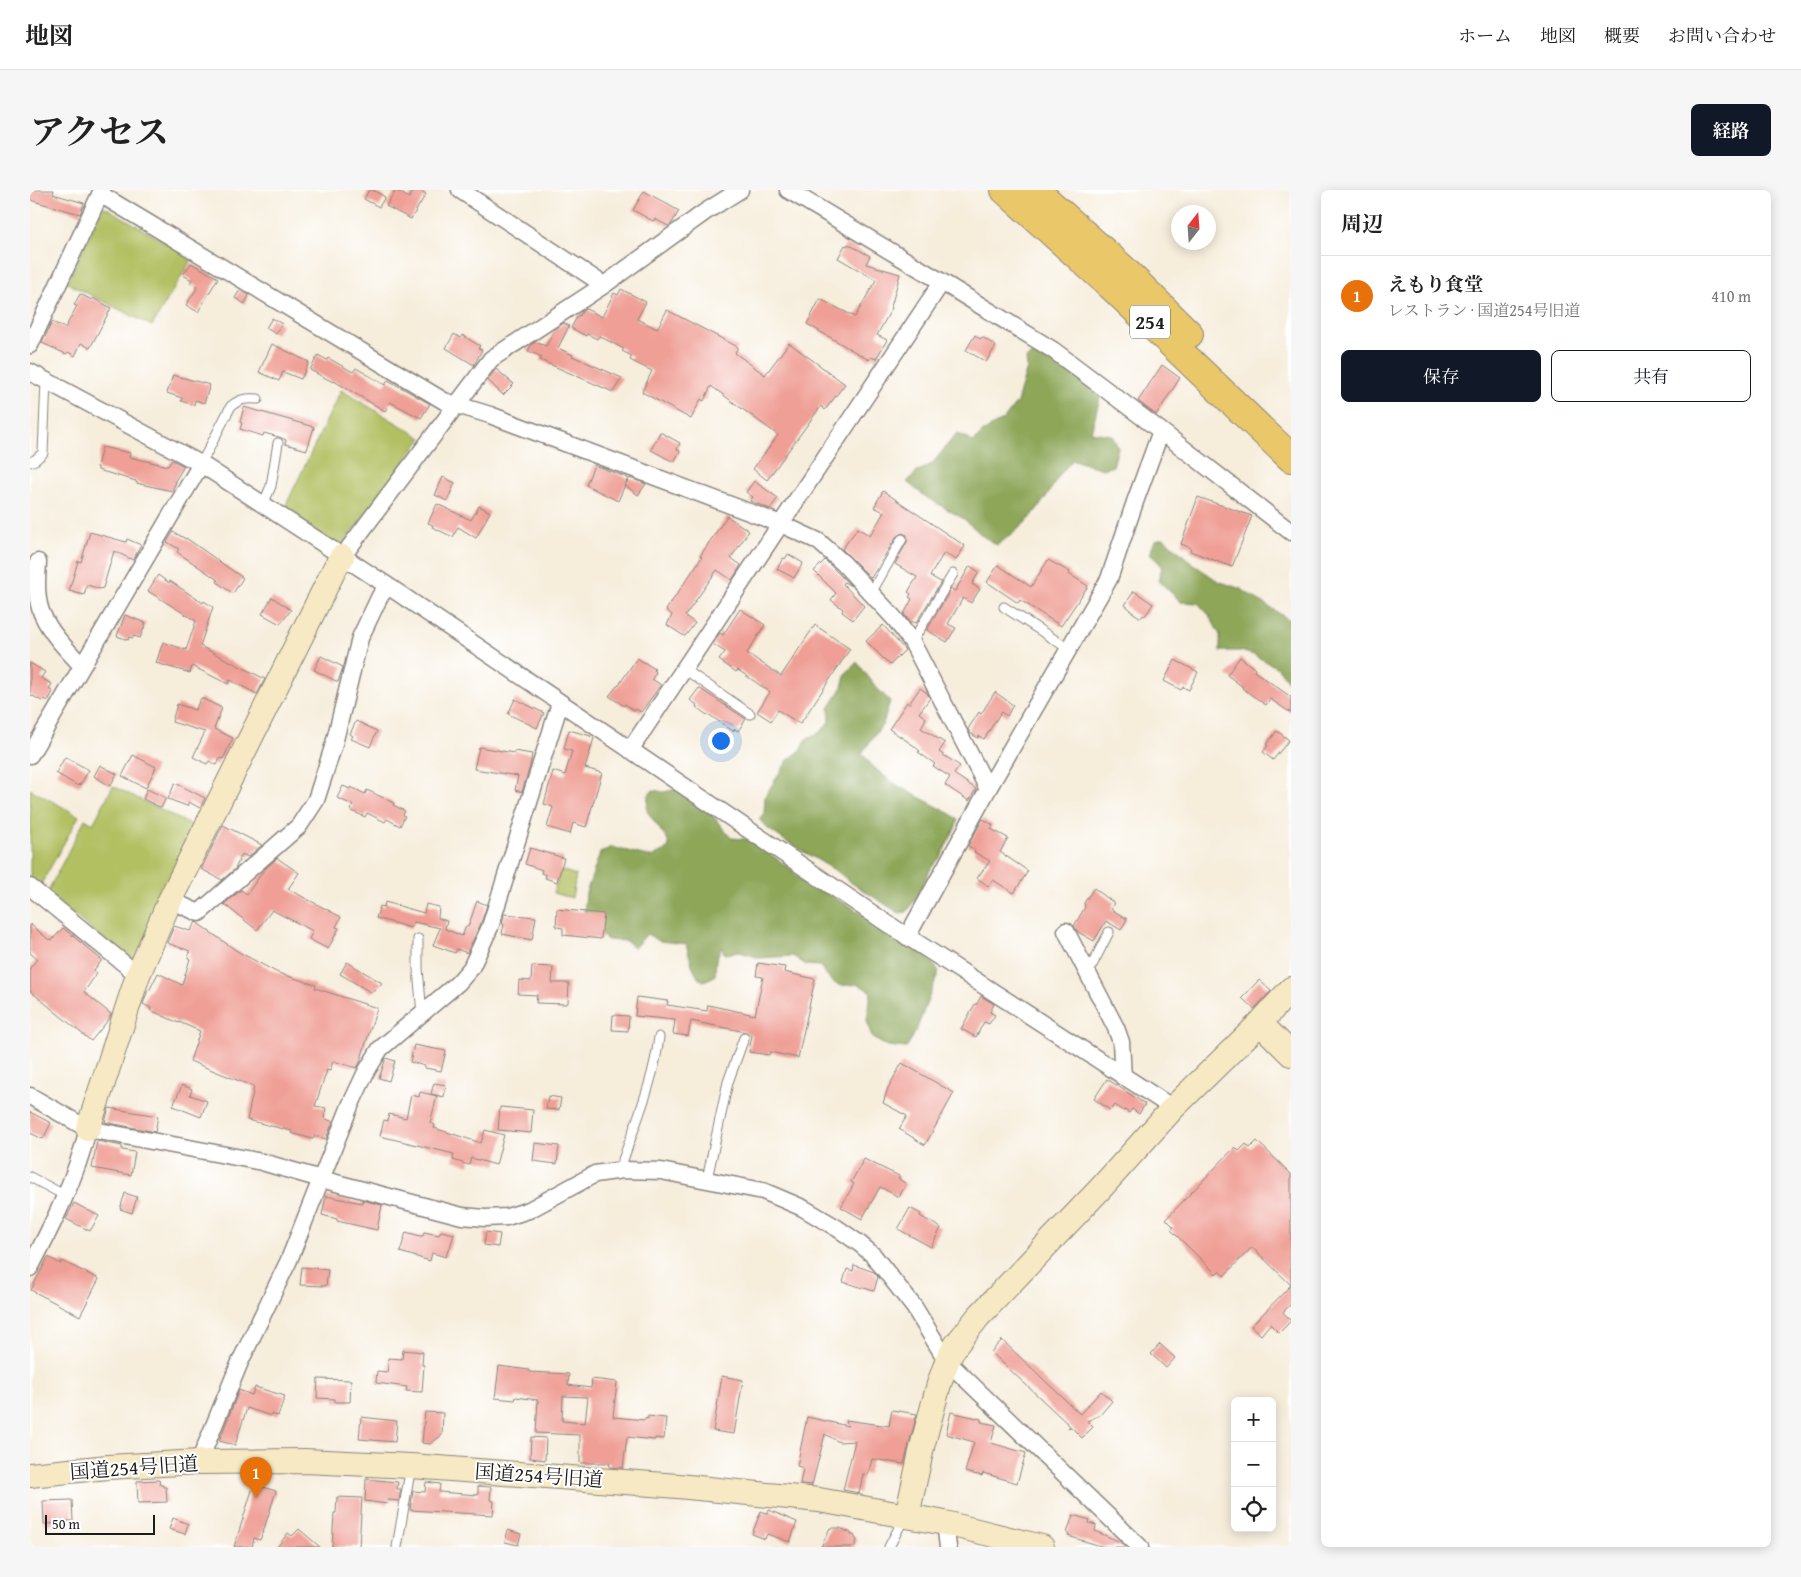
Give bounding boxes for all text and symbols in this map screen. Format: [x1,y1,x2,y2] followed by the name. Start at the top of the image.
[25,18,73,53] text: 地図
[1458,22,1512,49] text: ホーム
[1540,22,1576,49] text: 地図
[1604,22,1640,49] text: 概要
[1668,22,1776,49] text: お問い合わせ
[1691,104,1771,156] button: 経路
[30,106,169,157] text: アクセス
[1171,205,1216,250] north arrow
[1341,208,1383,239] text: 周辺
[1388,270,1483,298] text: えもり食堂
[1353,284,1361,308] text: 1
[1711,284,1751,308] text: 410 m
[1388,298,1580,322] text: レストラン · 国道254号旧道
[1130,305,1170,338] road number: 254
[1341,350,1541,402] button: 保存
[1551,350,1751,402] button: 共有
[708,728,734,754] your location
[1231,1397,1276,1532] map controls
[1231,1397,1276,1442] button: +
[1231,1442,1276,1487] button: −
[69,1448,199,1486] street label: 国道254号旧道
[474,1456,604,1494] street label: 国道254号旧道
[240,1457,272,1498] pin: 1
[1231,1487,1276,1532] button: locate
[45,1512,155,1535] scale bar
[52,1514,80,1534] text: 50 m

